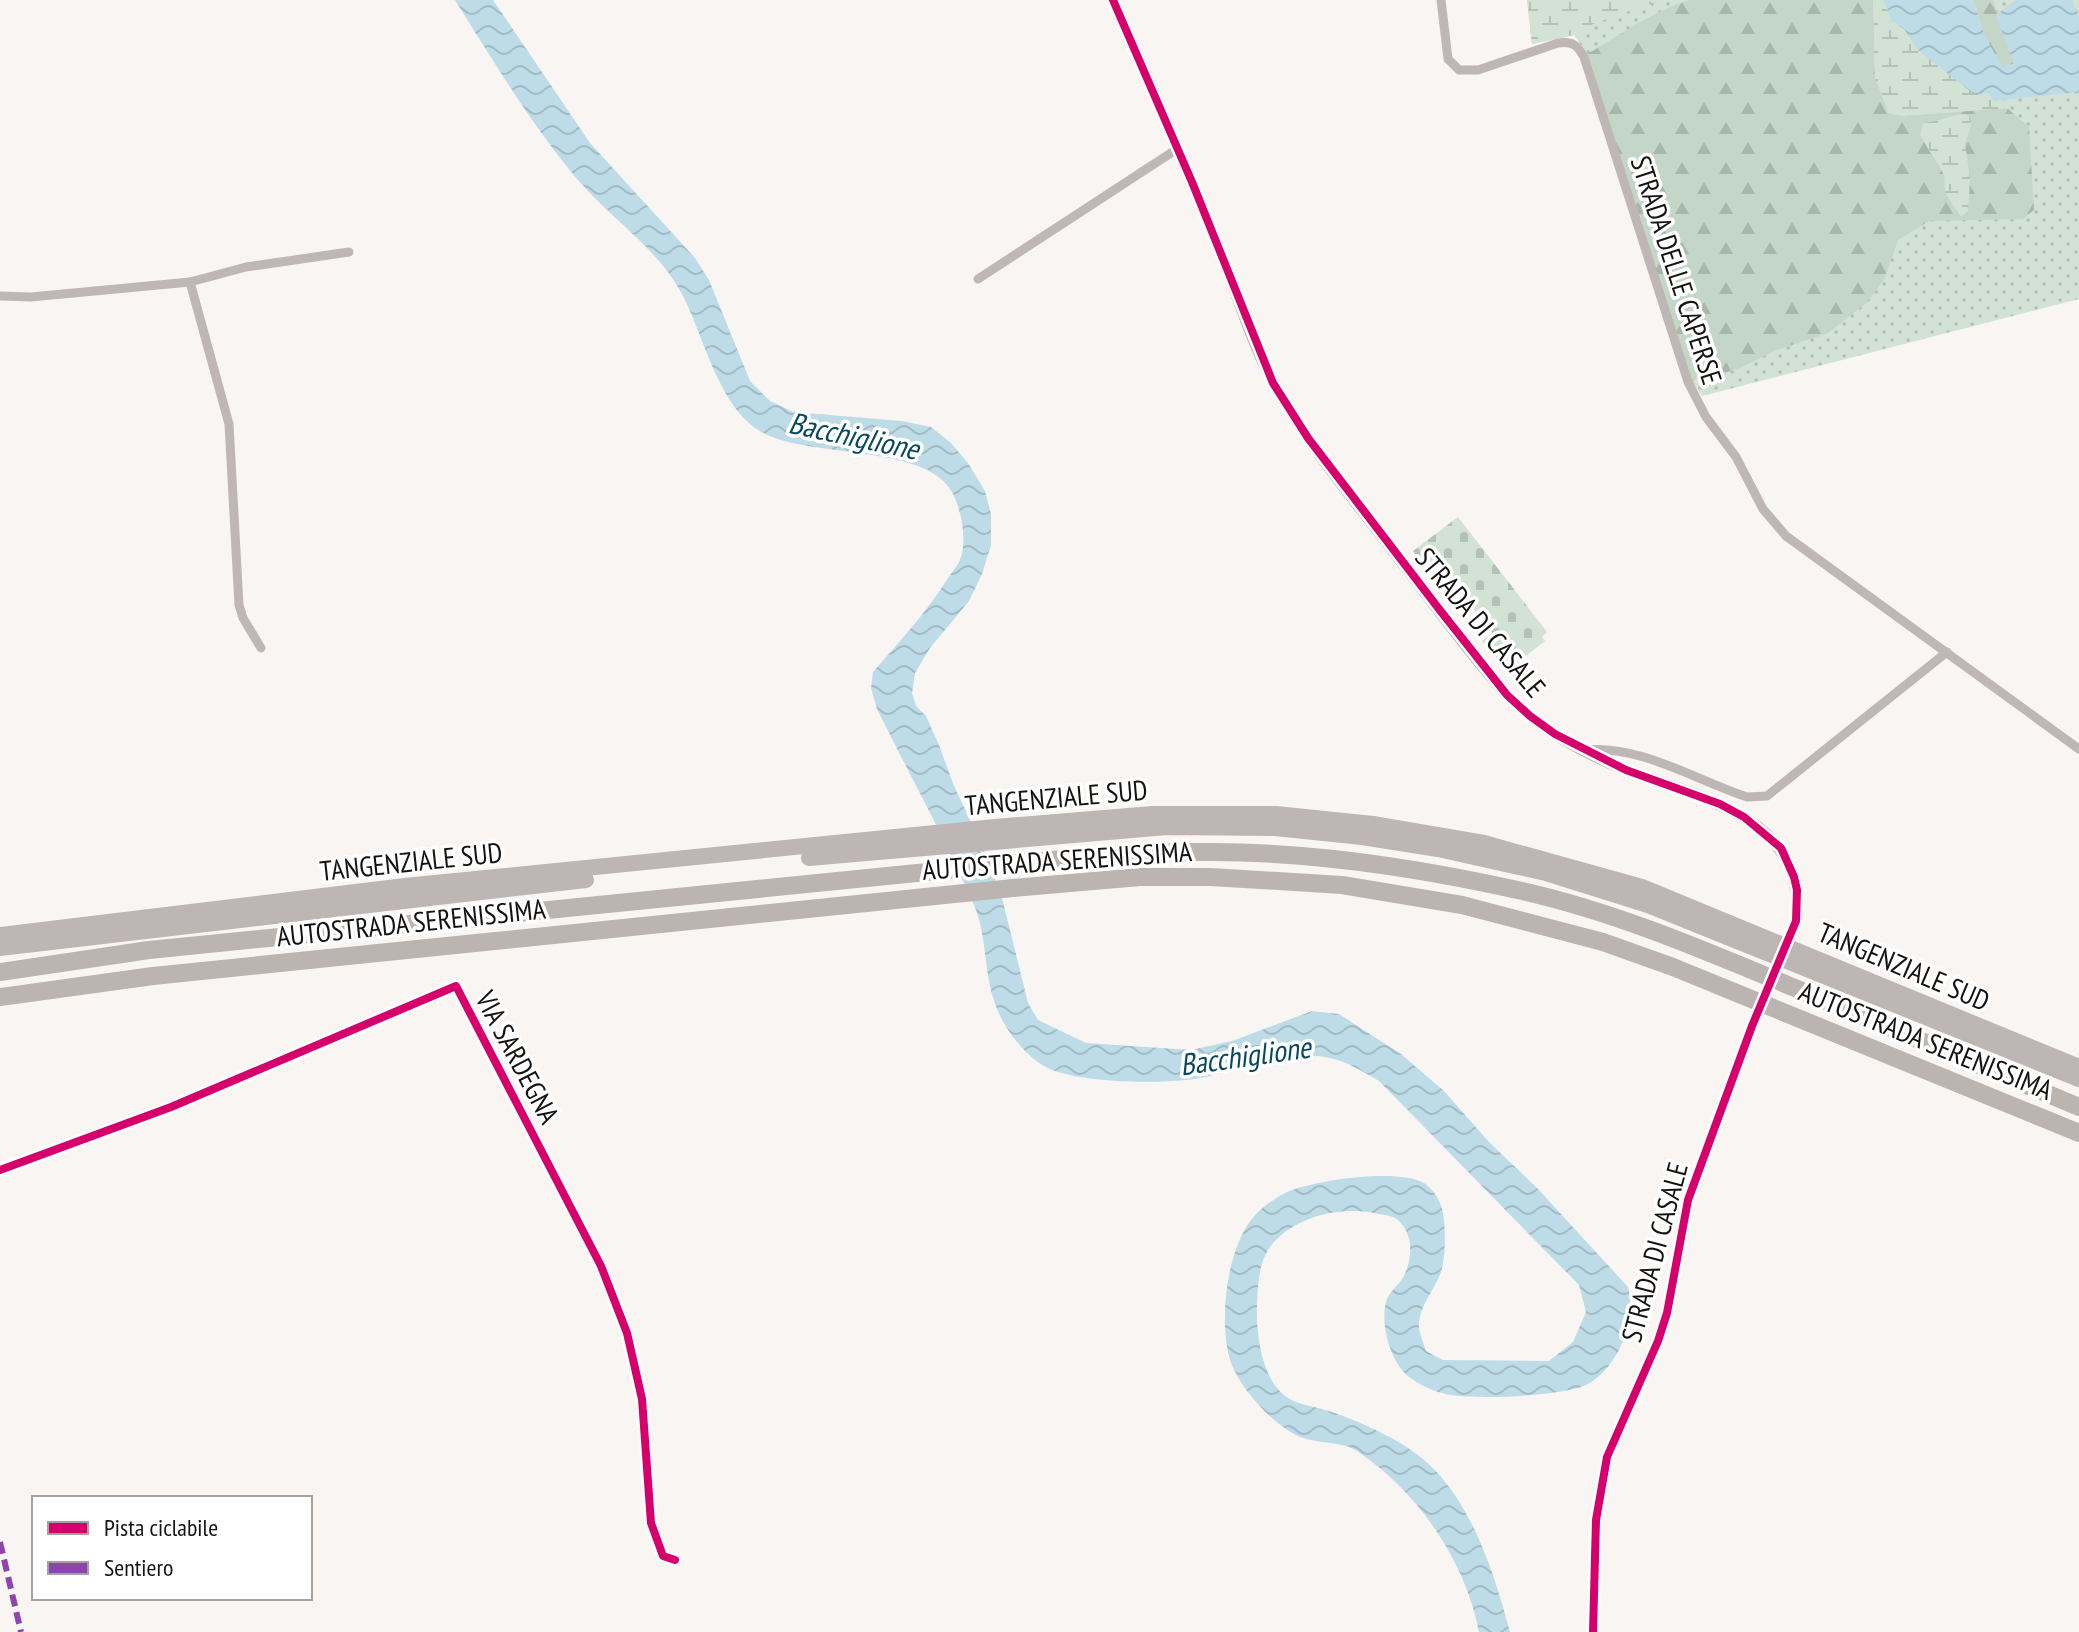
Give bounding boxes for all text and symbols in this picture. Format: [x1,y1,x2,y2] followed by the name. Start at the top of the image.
[1623,151,1731,389] street label: STRADA DELLE CAPERSE
[786,402,924,468] water label: Bacchiglione
[1408,540,1554,704] street label: STRADA DI CASALE
[963,771,1149,823] street label: TANGENZIALE SUD
[921,832,1194,888] street label: AUTOSTRADA SERENISSIMA
[318,833,504,889] street label: TANGENZIALE SUD
[275,889,548,955] street label: AUTOSTRADA SERENISSIMA
[1813,913,1995,1019] street label: TANGENZIALE SUD
[1794,972,2059,1108] street label: AUTOSTRADA SERENISSIMA
[467,983,569,1130] street label: VIA SARDEGNA
[1177,1026,1315,1083] water label: Bacchiglione
[1612,1158,1696,1346] street label: STRADA DI CASALE
[32,1496,312,1600] legend
[104,1512,218,1543] text: Pista ciclabile
[104,1552,173,1583] text: Sentiero

